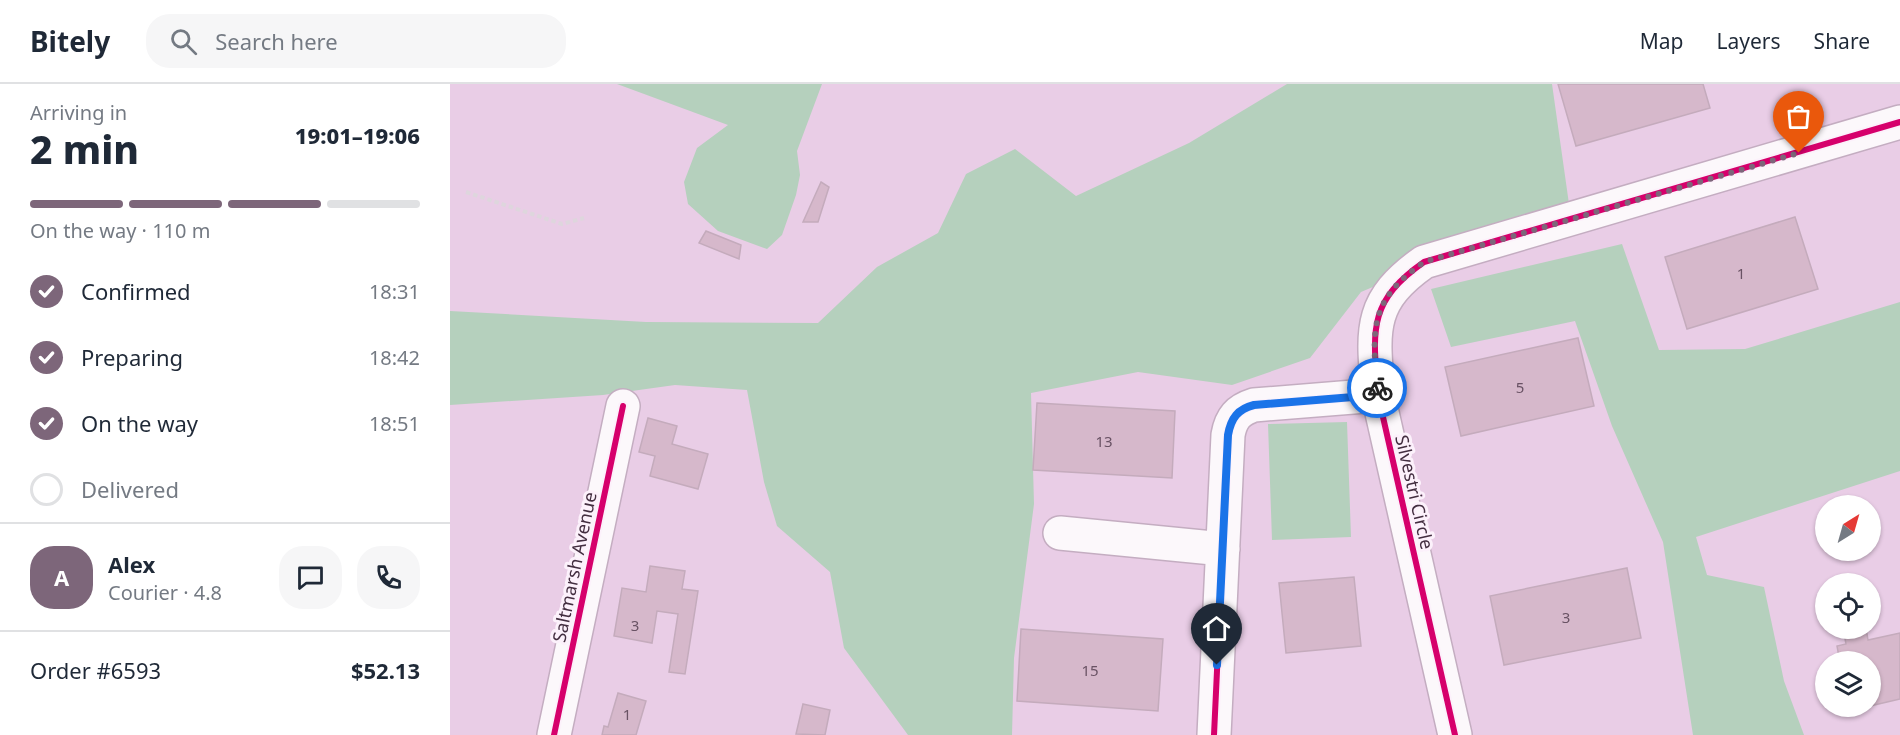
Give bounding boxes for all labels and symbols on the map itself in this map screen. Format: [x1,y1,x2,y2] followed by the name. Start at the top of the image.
[1773,91,1824,153] pin
[1737,263,1745,283] house number: 1
[1347,358,1407,418] courier
[1516,377,1524,397] house number: 5
[1095,431,1113,451] house number: 13
[1390,432,1440,552] street label: Silvestri Circle
[546,490,602,644] street label: Saltmarsh Avenue
[1815,495,1881,561] north arrow
[1191,603,1242,665] pin
[1562,607,1570,627] house number: 3
[631,615,639,635] house number: 3
[1081,660,1099,680] house number: 15
[623,704,631,724] house number: 1

